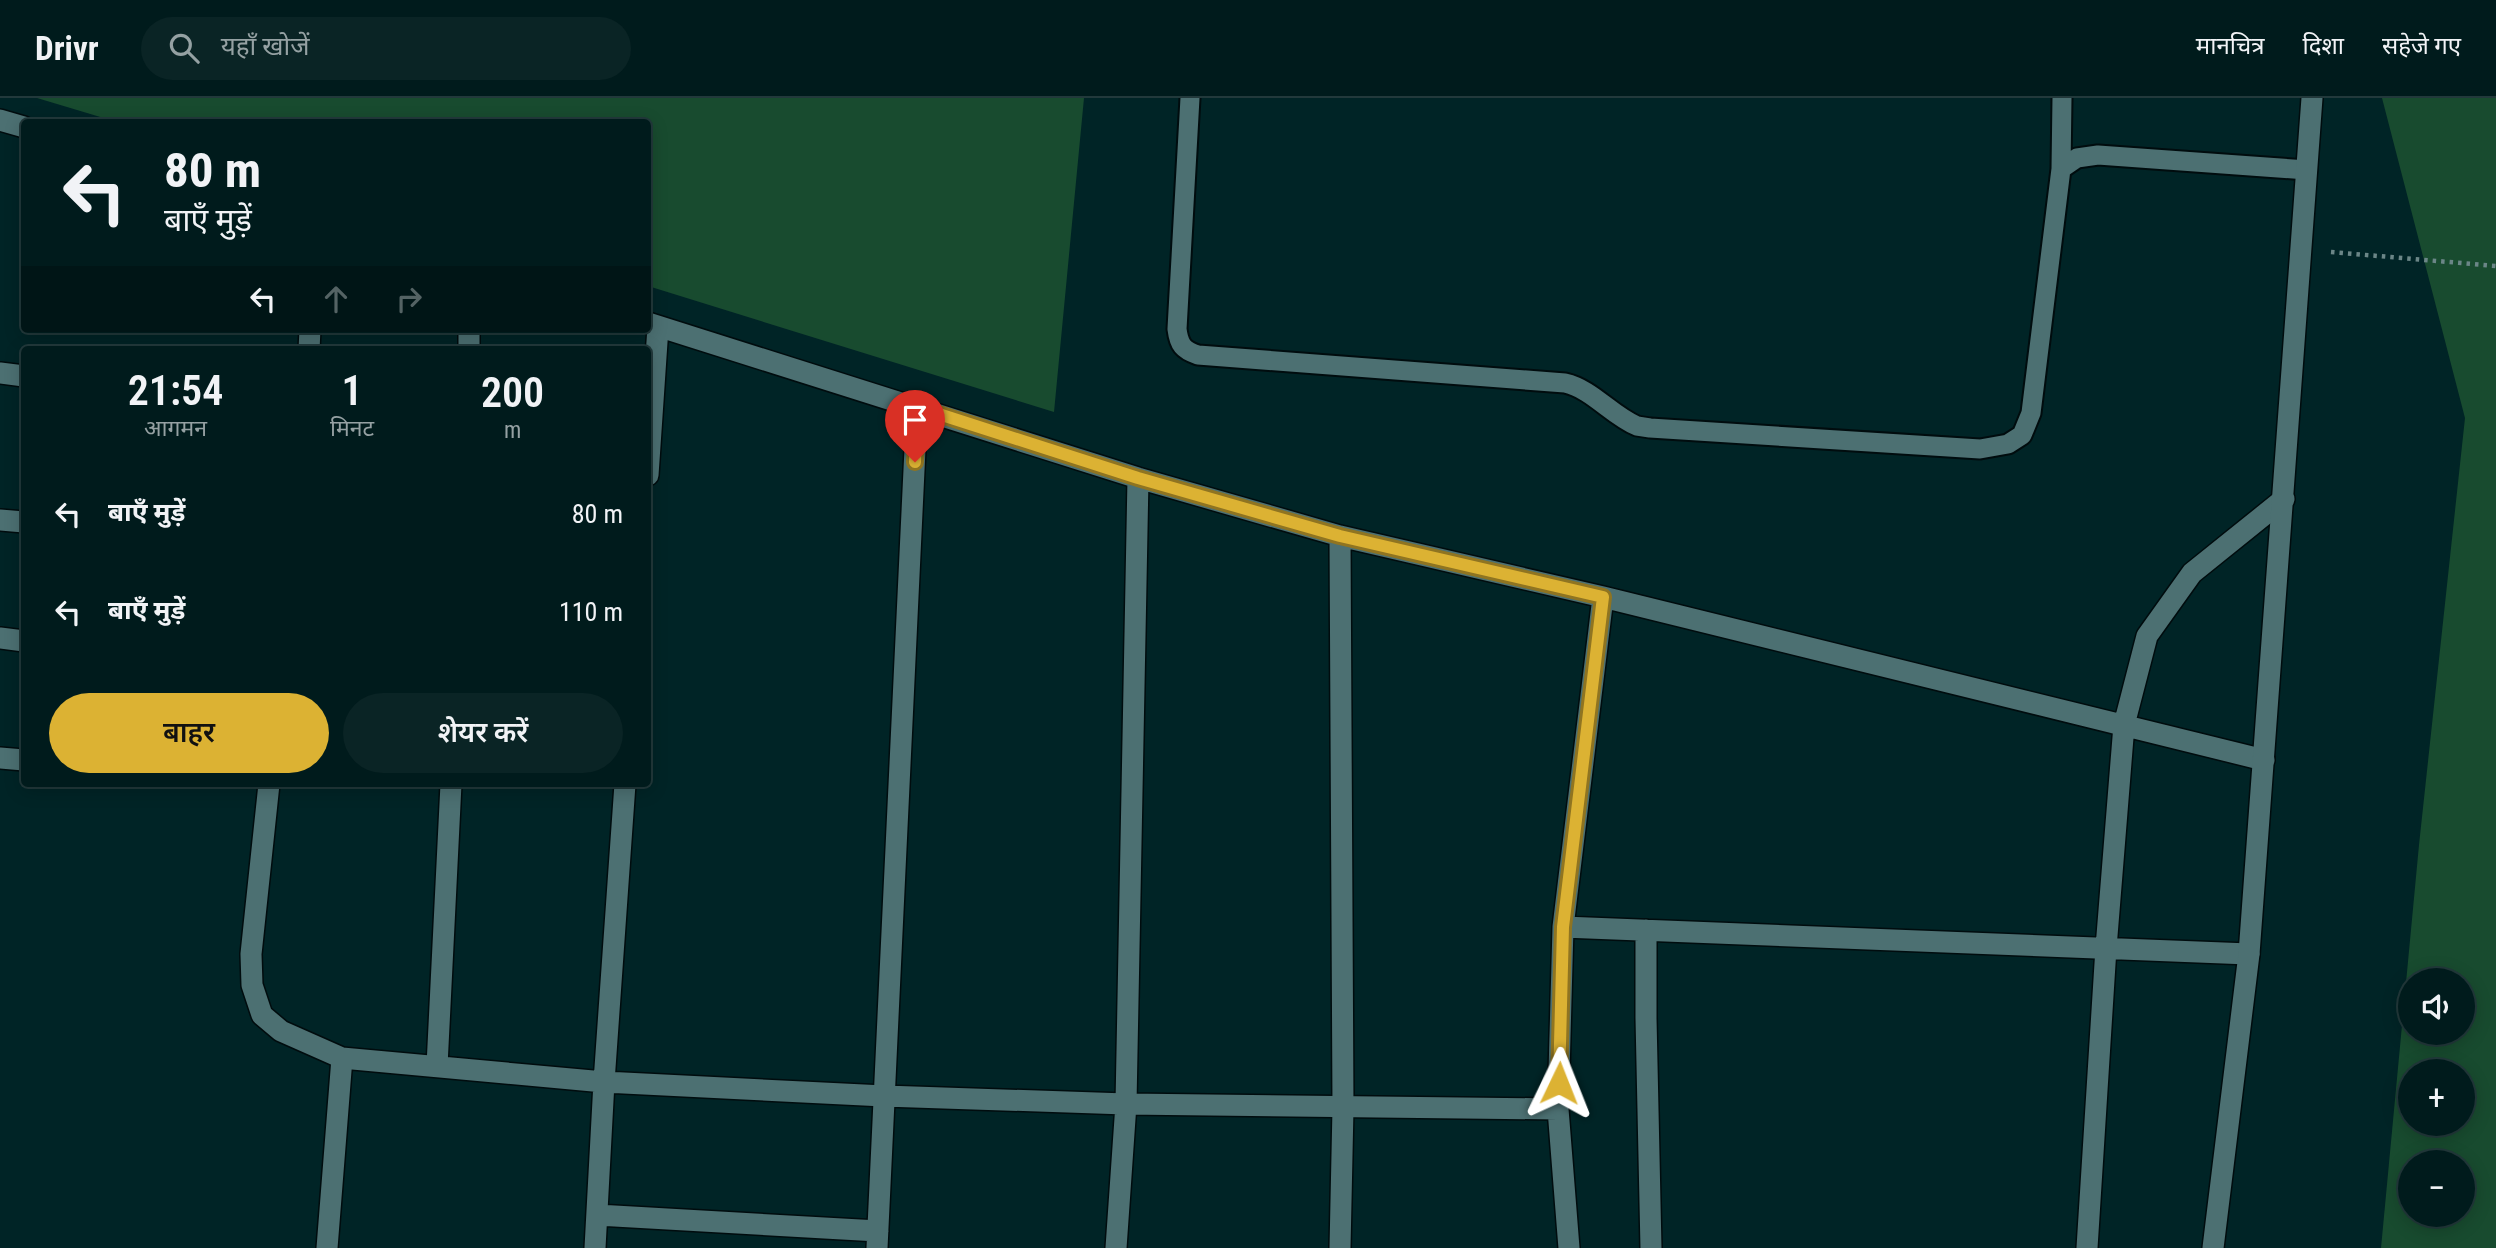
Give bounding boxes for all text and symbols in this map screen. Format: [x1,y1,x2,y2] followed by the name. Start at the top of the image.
[141,17,631,80] search box
[35,29,99,68] text: Drivr
[165,29,203,67] icon: search
[221,31,310,61] text: यहाँ खोजें
[2196,32,2264,60] text: मानचित्र
[2302,32,2344,60] text: दिशा
[2382,32,2461,60] text: सहेजे गए
[164,142,261,199] text: 80 m
[49,147,140,238] icon: left
[164,201,252,239] text: बाएँ मुड़ें
[244,280,282,318] icon: left
[317,280,355,318] icon: ahead
[390,280,428,318] icon: right
[128,366,223,415] text: 21:54
[342,366,363,415] text: 1
[481,368,544,417] text: 200
[885,390,945,462] pin
[896,401,934,439] icon: arrive
[144,415,207,442] text: आगमन
[330,415,374,442] text: मिनट
[504,417,521,444] text: m
[49,495,87,533] icon: left
[108,497,185,527] text: बाएँ मुड़ें
[572,499,623,529] text: 80 m
[49,593,87,631] icon: left
[108,595,185,625] text: बाएँ मुड़ें
[559,597,623,627] text: 110 m
[49,693,329,773] button: बाहर
[343,693,623,773] button: शेयर करें
[2398,968,2475,1227] map controls
[2398,968,2475,1045] button: sound
[1522,1046,1596,1120] position arrow
[2398,1059,2475,1136] button: +
[2398,1150,2475,1227] button: −

